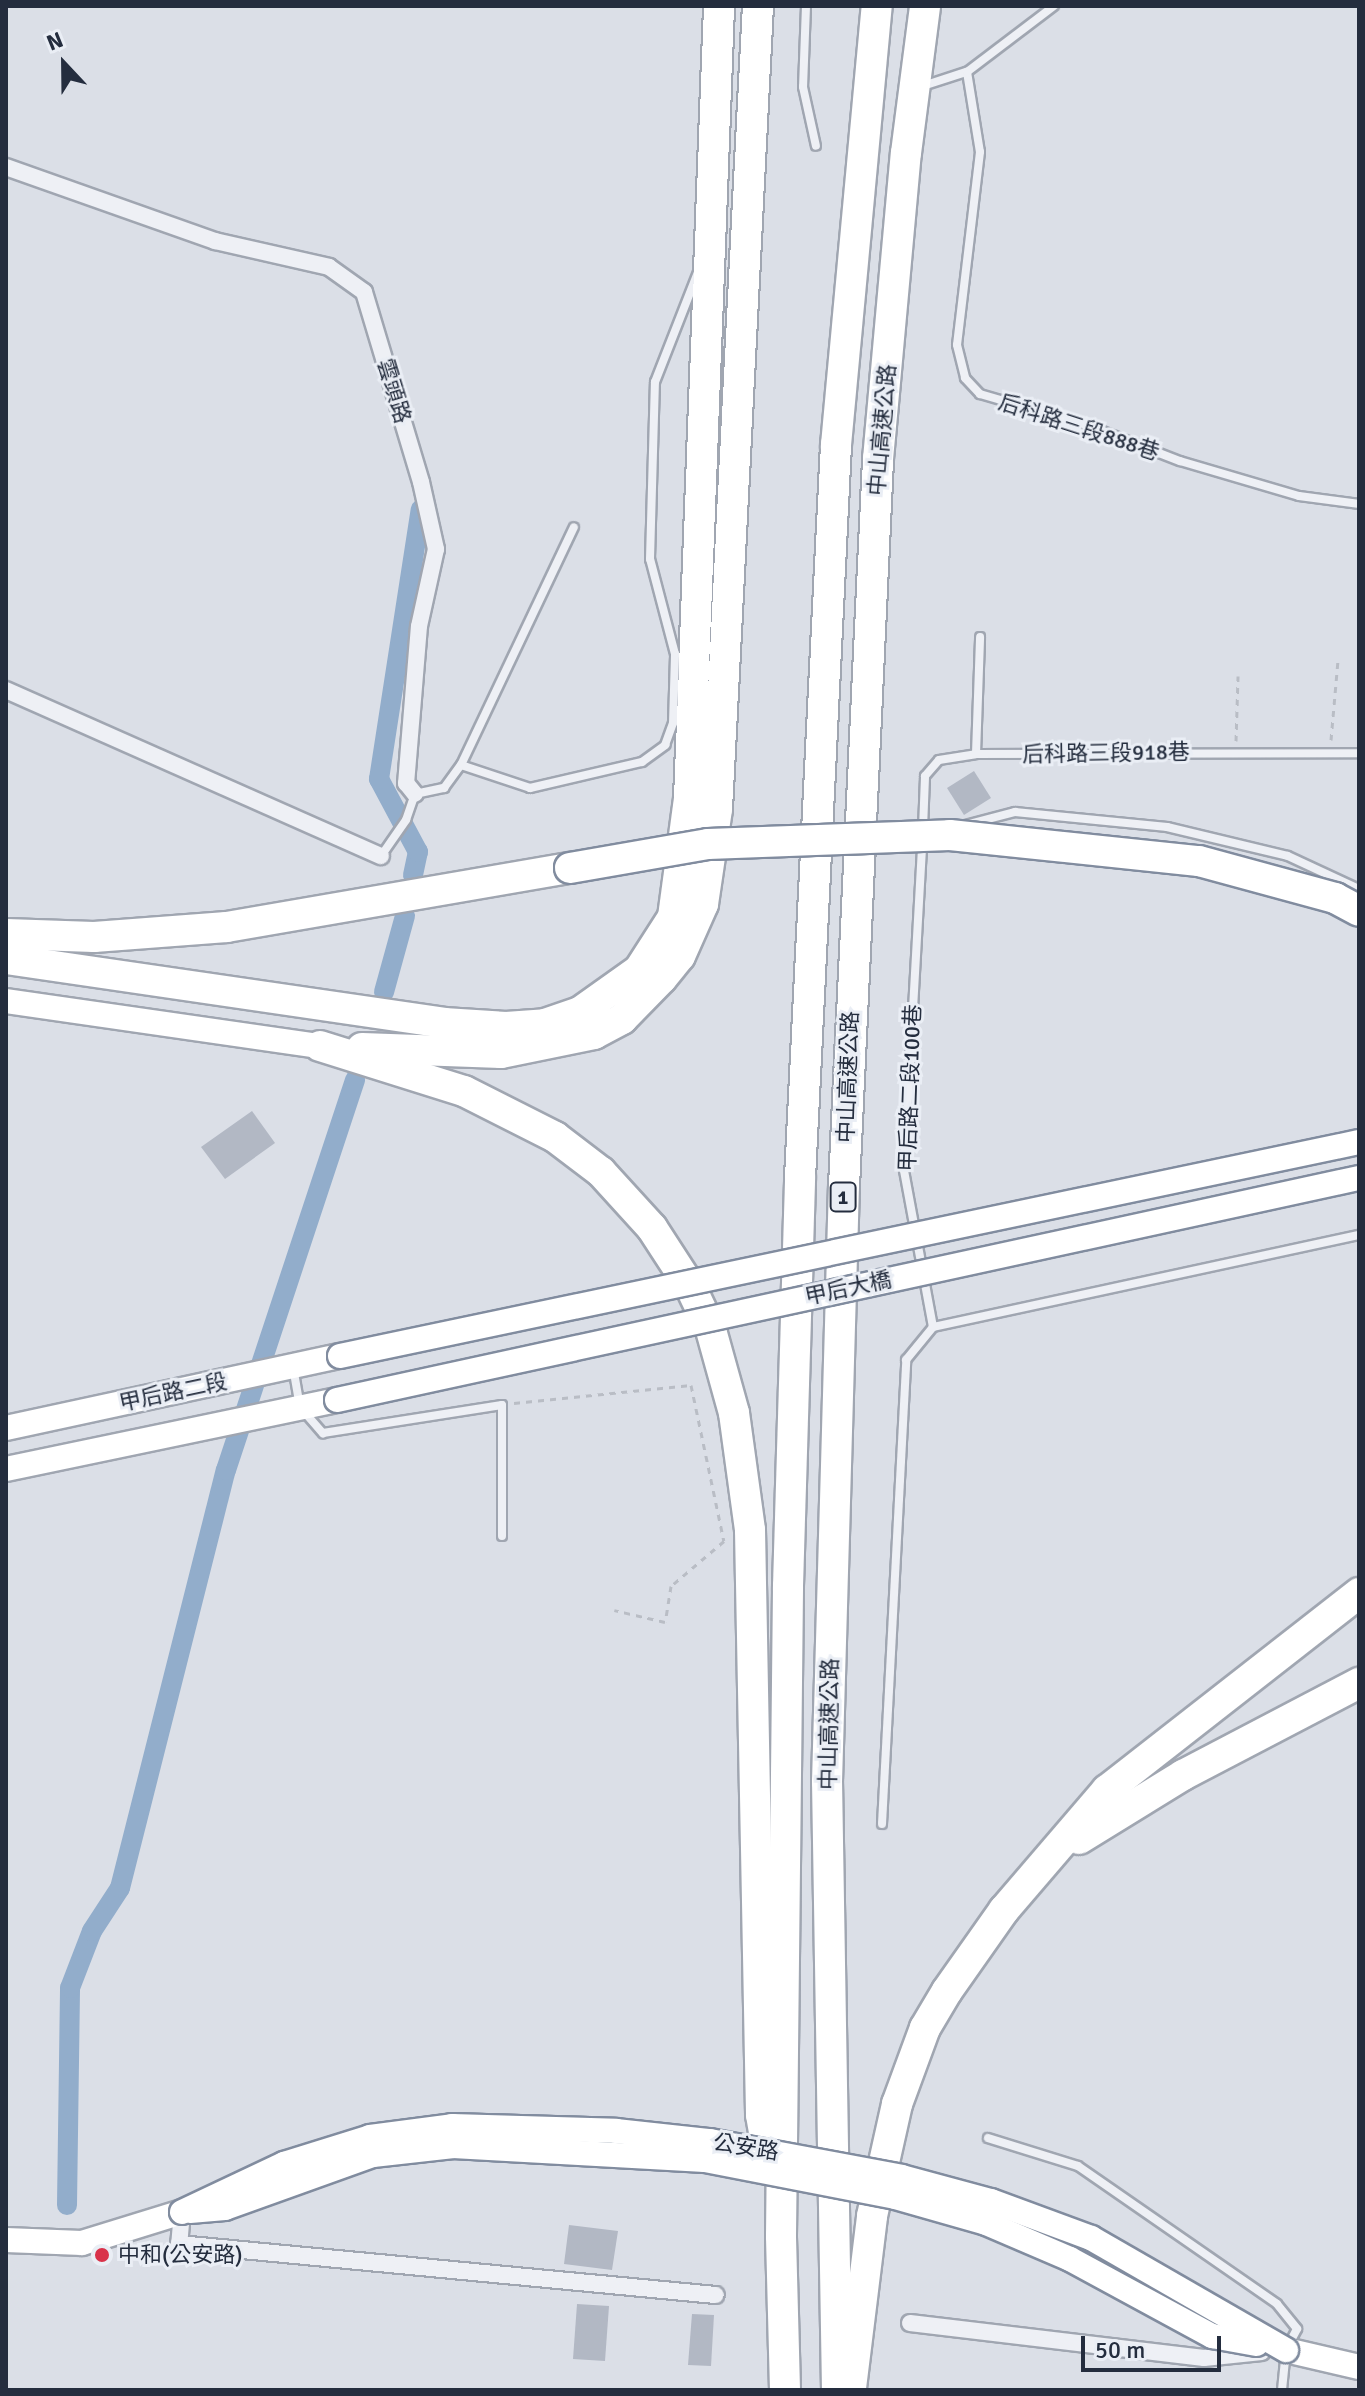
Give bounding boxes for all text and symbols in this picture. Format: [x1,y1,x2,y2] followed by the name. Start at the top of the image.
[24,24,104,104] north arrow
[43,26,67,57] text: N
[372,356,416,426] street label: 雲頭路
[863,363,901,497] street label: 中山高速公路
[995,389,1163,465] street label: 后科路三段888巷
[1022,738,1190,768] street label: 后科路三段918巷
[894,1004,926,1172] street label: 甲后路二段100巷
[833,1011,863,1143] street label: 中山高速公路
[829,1181,857,1213] road number: 1
[802,1266,894,1310] street label: 甲后大橋
[116,1368,230,1416] street label: 甲后路二段
[815,1658,843,1790] street label: 中山高速公路
[711,2129,781,2165] street label: 公安路
[118,2242,243,2268] place label: 中和(公安路)
[93,2246,111,2264] marker: 中和(公安路)
[1085,2320,1225,2370] scale bar
[1095,2335,1145,2365] text: 50 m

